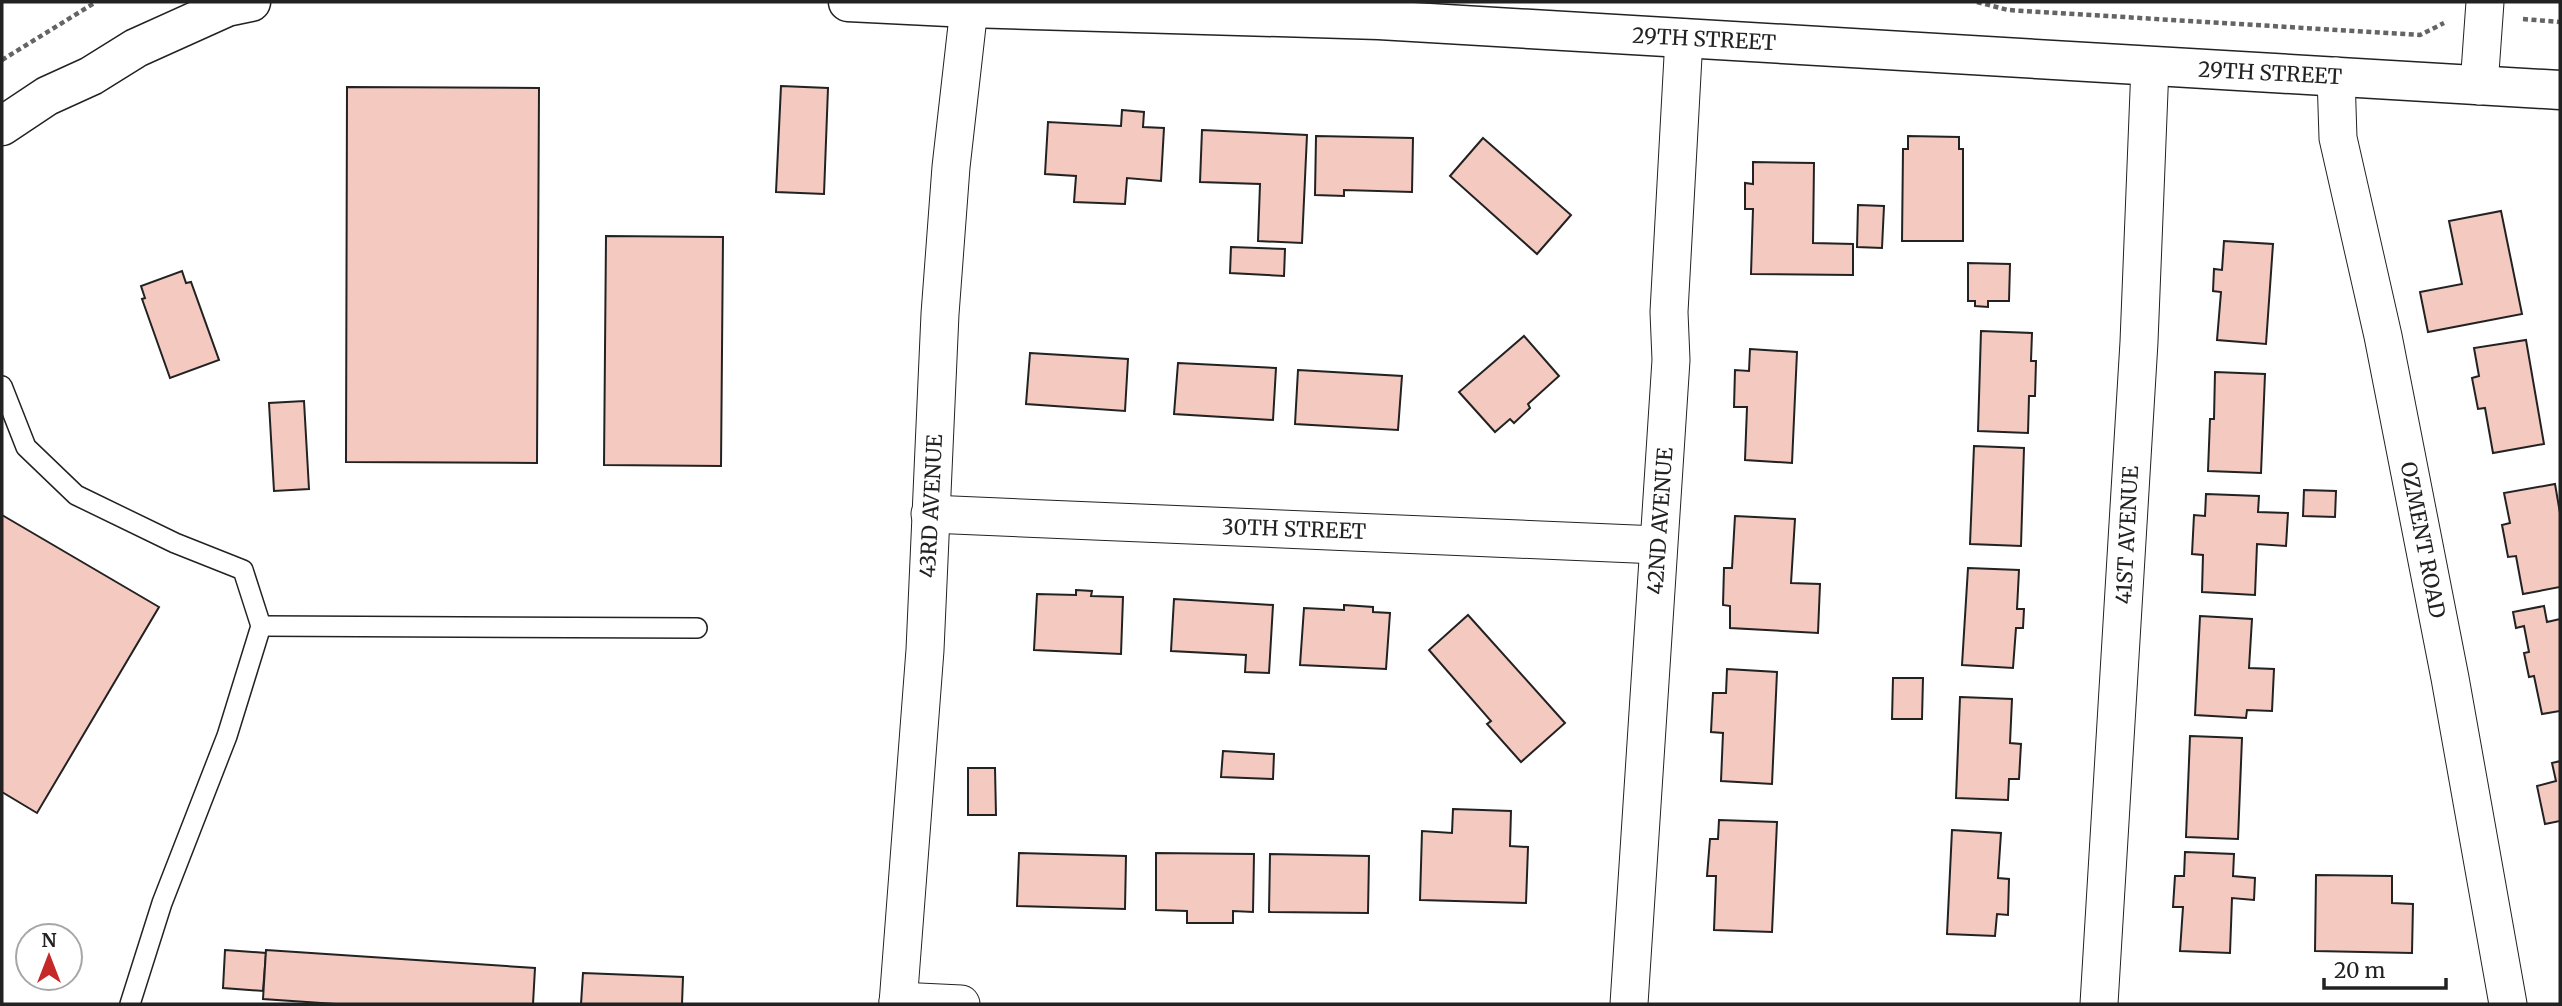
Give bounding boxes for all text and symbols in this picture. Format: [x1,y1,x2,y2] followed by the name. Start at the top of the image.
[1631,22,1777,56] street label: 29TH STREET
[2197,56,2343,90] street label: 29TH STREET
[914,433,948,579] street label: 43RD AVENUE
[1641,446,1679,595] street label: 42ND AVENUE
[2395,460,2451,621] street label: OZMENT ROAD
[2110,465,2144,605] street label: 41ST AVENUE
[1221,513,1367,545] street label: 30TH STREET
[14,922,84,992] north arrow
[41,928,57,952] text: N
[2324,946,2446,990] scale bar
[2334,957,2386,984] text: 20 m

